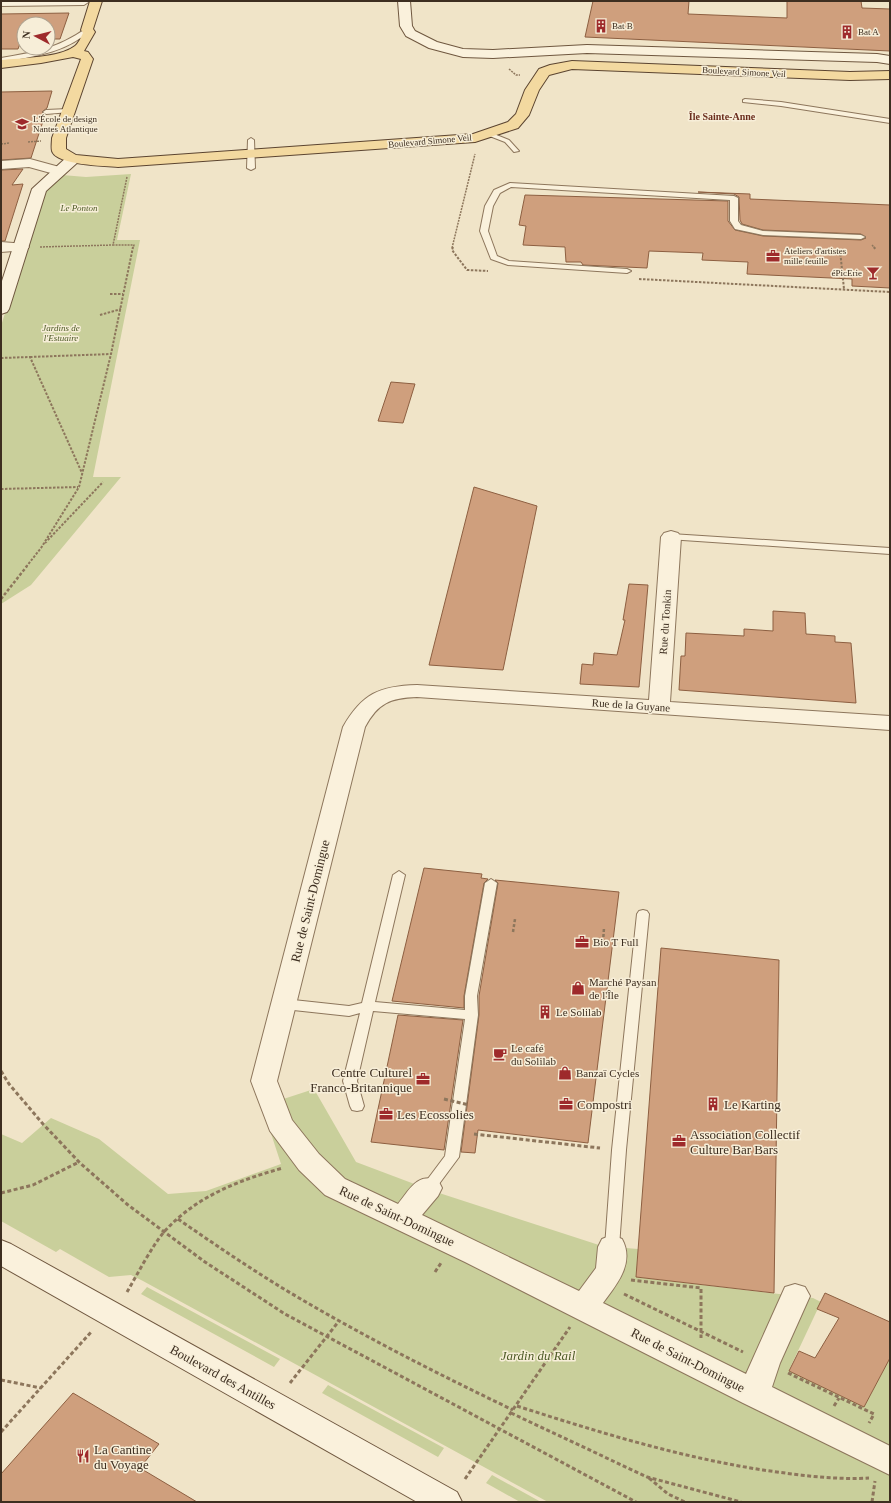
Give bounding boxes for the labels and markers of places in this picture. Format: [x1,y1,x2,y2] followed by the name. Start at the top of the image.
[593,18,609,34] building icon: Bat B
[612,21,633,31] place label: Bat B
[839,24,855,40] building icon: Bat A
[858,27,879,37] place label: Bat A
[33,114,98,134] place label: L'École de design Nantes Atlantique
[14,116,30,132] school or university icon: L'École de design Nantes Atlantique
[784,246,847,266] place label: Ateliers d'artistes mille feuille
[765,248,781,264] office icon: Ateliers d'artistes mille feuille
[865,265,881,281] bar icon: éPicErie
[832,268,862,278] place label: éPicErie
[574,934,590,950] office icon: Bio T Full
[593,936,638,948] place label: Bio T Full
[589,976,657,1001] place label: Marché Paysan de l'Île
[570,980,586,996] shop icon: Marché Paysan de l'Île
[537,1004,553,1020] building icon: Le Solilab
[556,1006,602,1018] place label: Le Solilab
[511,1042,556,1067] place label: Le café du Solilab
[492,1046,508,1062] cafe icon: Le café du Solilab
[310,1065,412,1095] place label: Centre Culturel Franco-Britannique
[557,1065,573,1081] shop icon: Banzaï Cycles
[576,1067,639,1079] place label: Banzaï Cycles
[415,1071,431,1087] office icon: Centre Culturel Franco-Britannique
[558,1096,574,1112] office icon: Compostri
[705,1096,721,1112] building icon: Le Karting
[577,1097,632,1112] place label: Compostri
[724,1097,781,1112] place label: Le Karting
[378,1106,394,1122] office icon: Les Ecossolies
[397,1107,474,1122] place label: Les Ecossolies
[690,1127,801,1157] place label: Association Collectif Culture Bar Bars
[671,1133,687,1149] office icon: Association Collectif Culture Bar Bars
[94,1442,152,1472] place label: La Cantine du Voyage
[75,1448,91,1464] restaurant icon: La Cantine du Voyage

